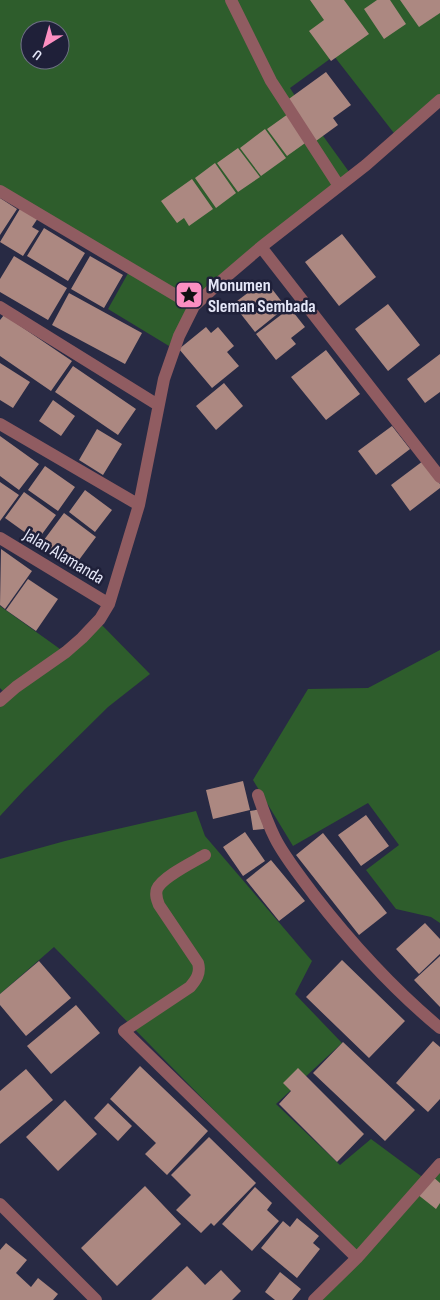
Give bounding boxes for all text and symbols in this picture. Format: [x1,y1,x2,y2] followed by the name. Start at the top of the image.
[20,20,70,70] north arrow
[29,46,46,64] text: U
[208,275,316,317] place label: Monumen Sleman Sembada
[174,280,204,310] place icon: Monumen Sleman Sembada
[19,524,108,589] street label: Jalan Alamanda

